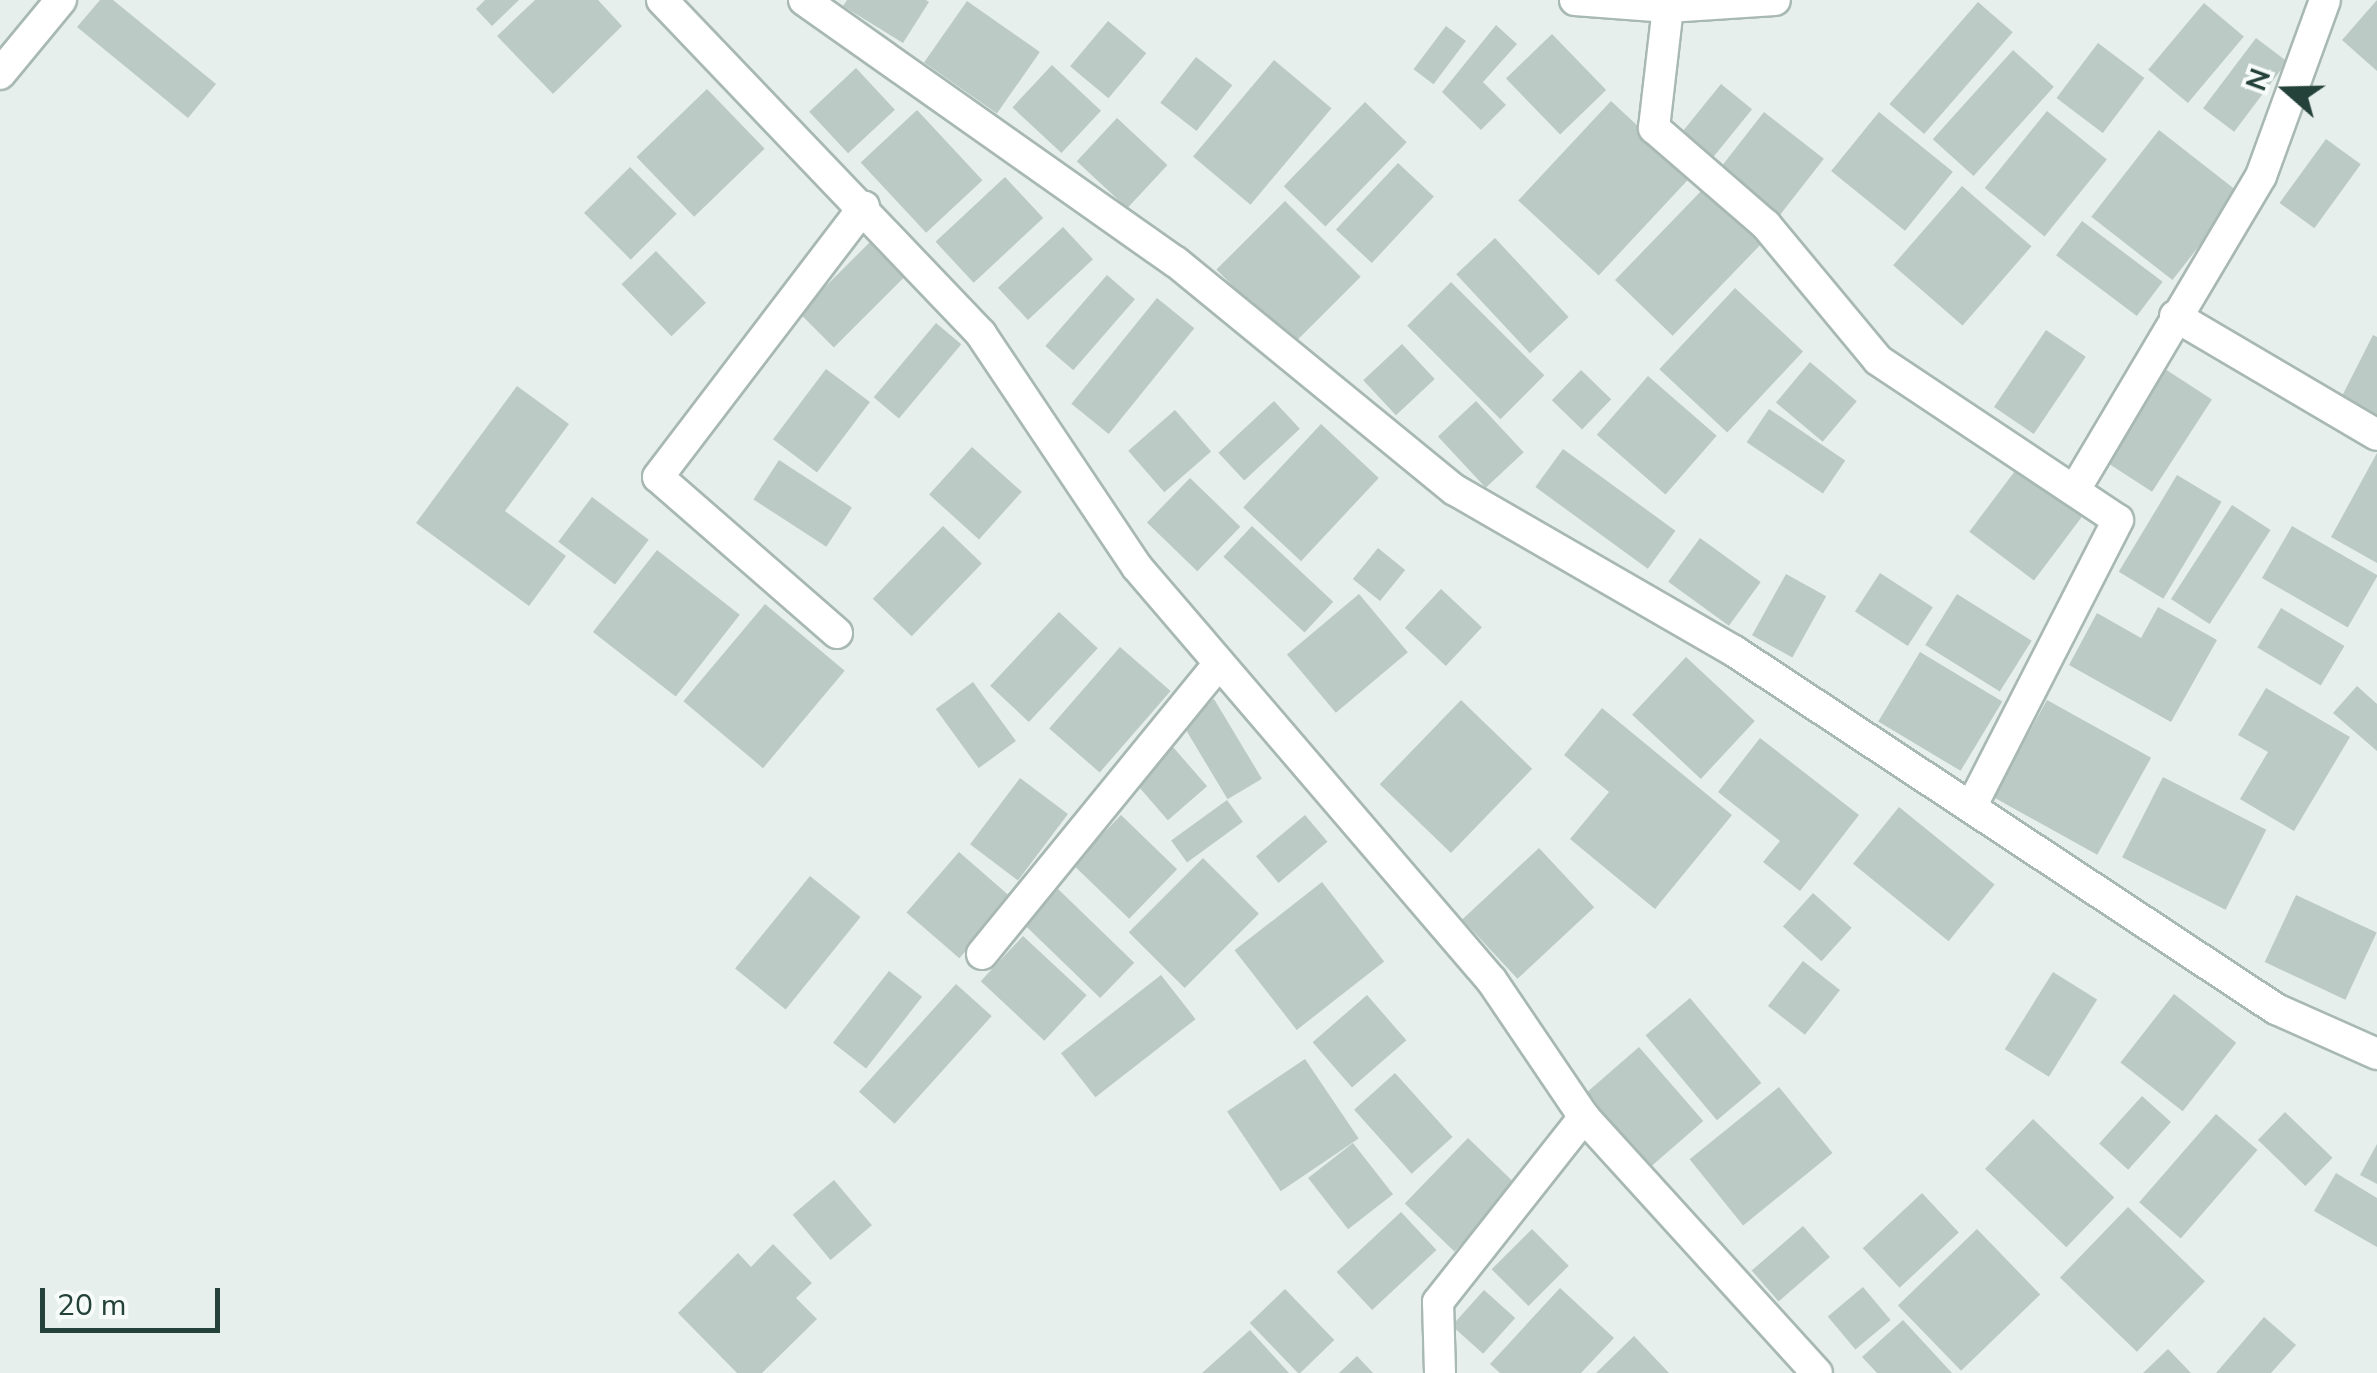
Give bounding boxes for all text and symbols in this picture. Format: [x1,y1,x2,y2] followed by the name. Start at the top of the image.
[2237,40,2337,140] north arrow
[2237,63,2280,96] text: N
[45,1268,225,1330] scale bar
[57,1285,126,1326] text: 20 m

